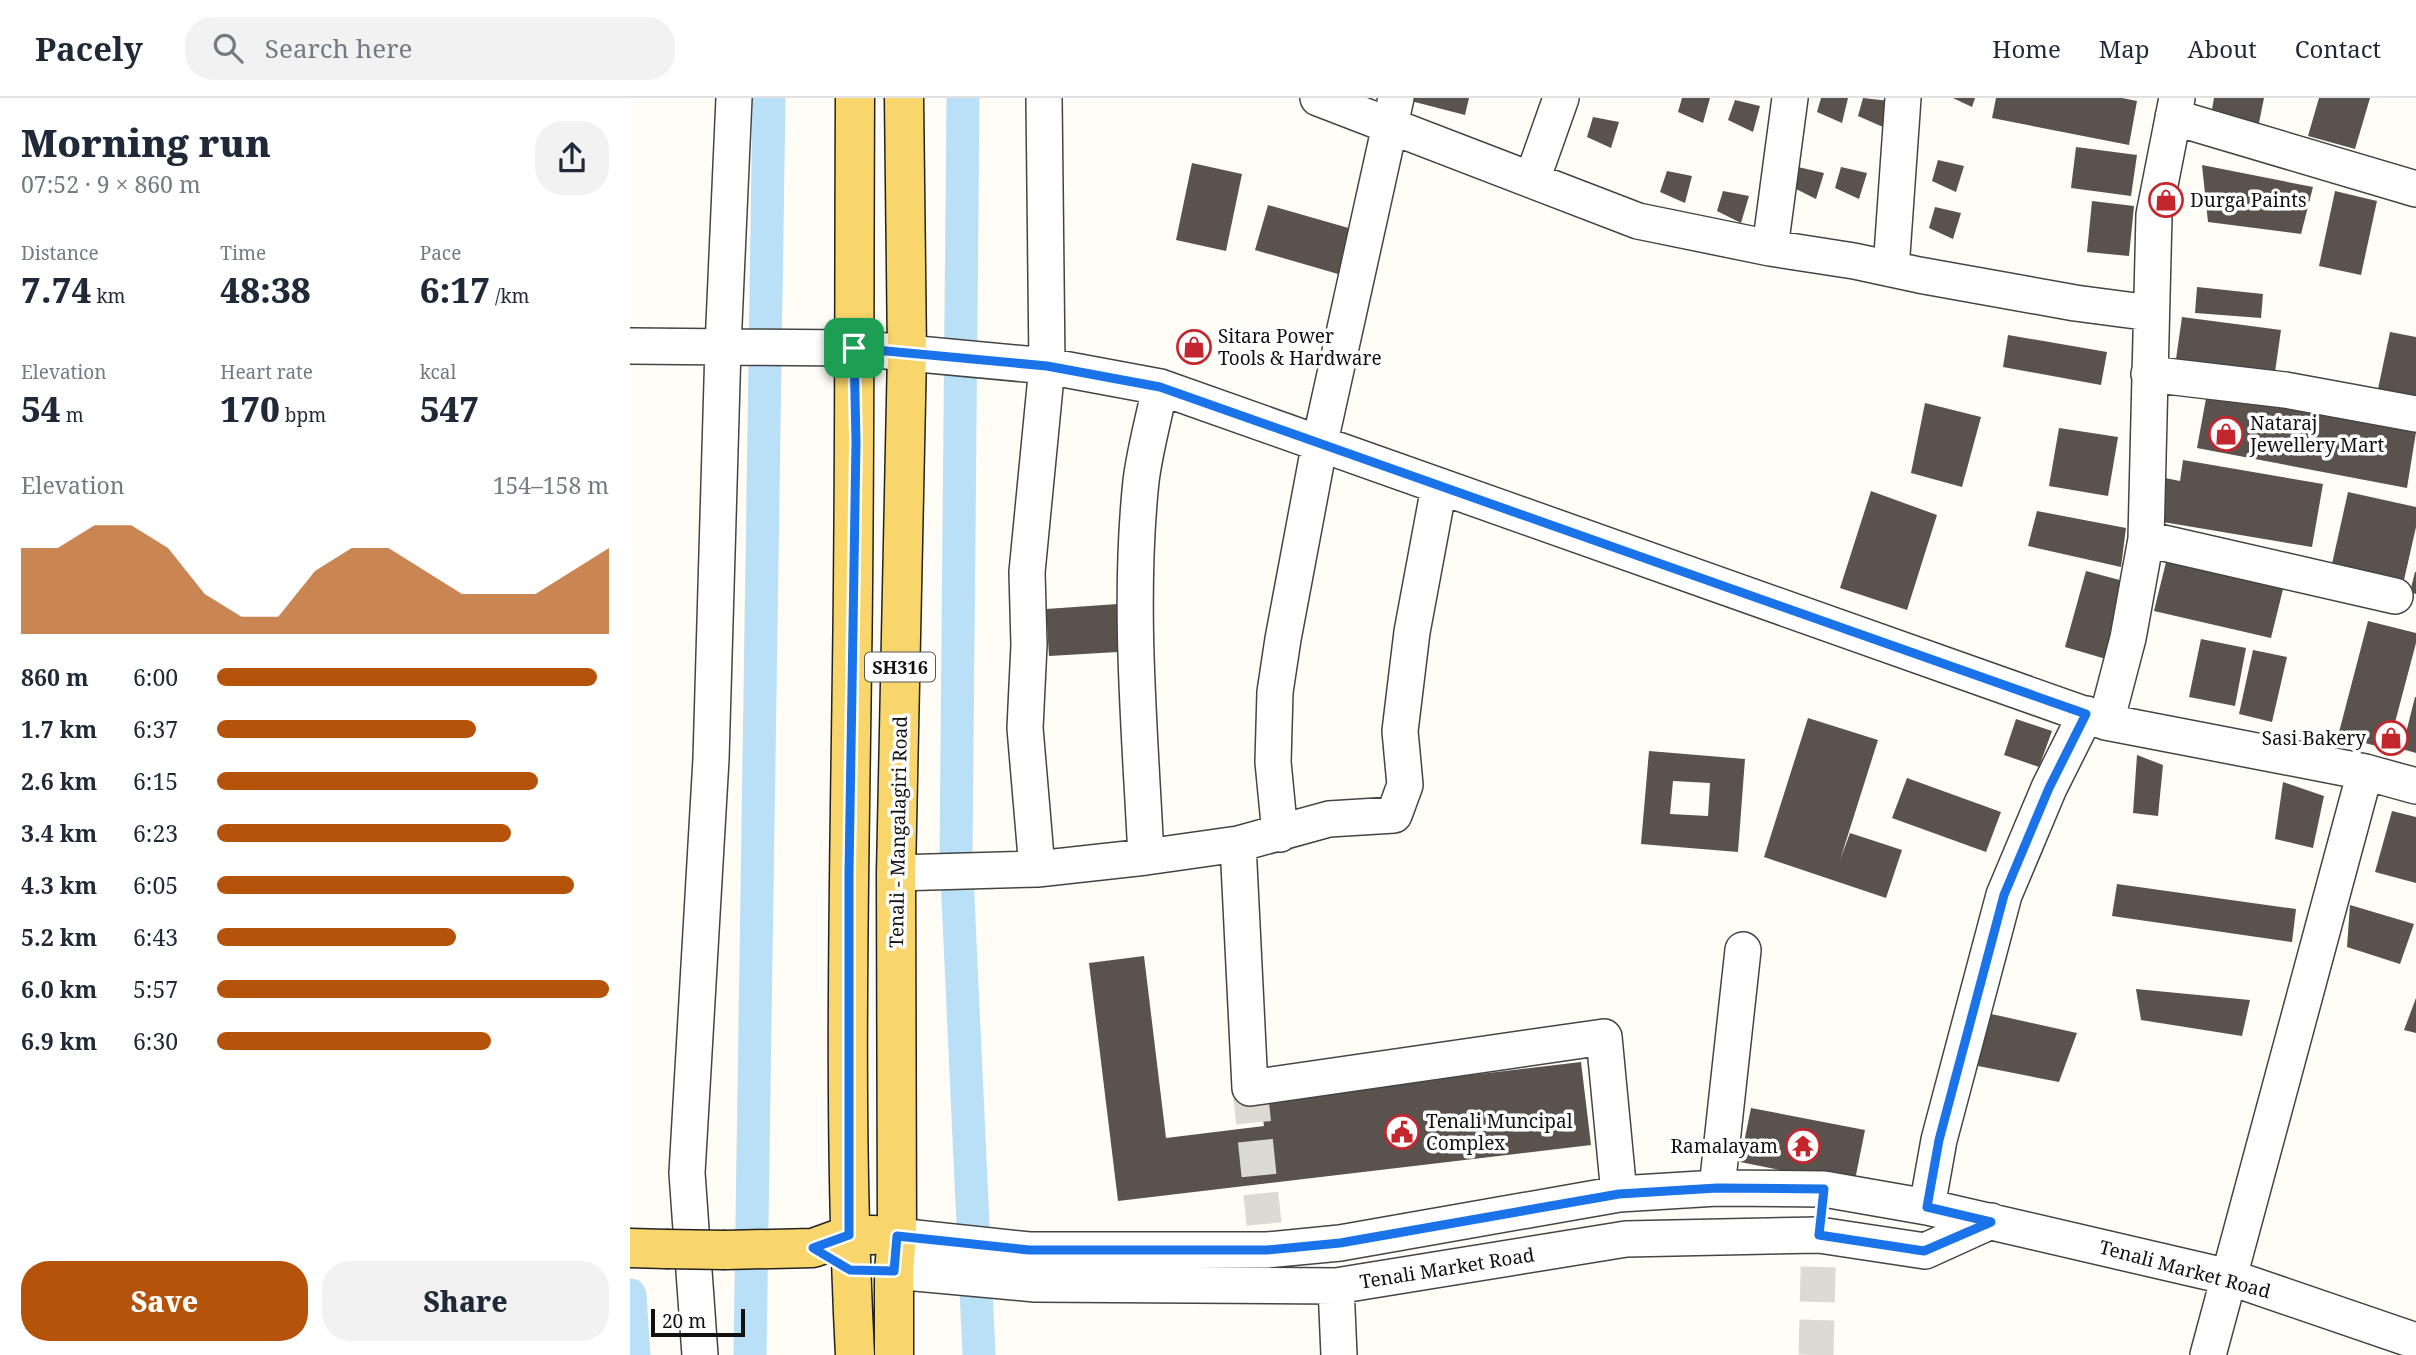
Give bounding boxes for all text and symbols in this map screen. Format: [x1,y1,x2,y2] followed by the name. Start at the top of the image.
[185,17,675,80] search box
[35,26,143,71] text: Pacely
[209,29,247,67] icon: search
[265,30,412,66] text: Search here
[1992,32,2061,65] text: Home
[2099,32,2150,65] text: Map
[2188,32,2257,65] text: About
[2295,32,2381,65] text: Contact
[21,116,271,168] text: Morning run
[535,121,609,195] button: share
[21,168,201,200] text: 07:52 · 9 × 860 m
[2147,181,2185,219] shop icon: Durga Paints
[2190,187,2306,213] place label: Durga Paints
[21,240,99,266] text: Distance
[220,240,266,266] text: Time
[420,240,461,266] text: Pace
[21,266,91,313] text: 7.74
[220,266,311,313] text: 48:38
[420,266,490,313] text: 6:17
[91,283,125,309] text: km
[490,283,530,309] text: /km
[824,318,884,378] pin
[1218,323,1382,371] place label: Sitara Power Tools & Hardware
[1175,328,1213,366] shop icon: Sitara Power Tools & Hardware
[835,329,873,367] icon: arrive
[21,359,107,385] text: Elevation
[220,359,313,385] text: Heart rate
[420,359,456,385] text: kcal
[21,385,61,432] text: 54
[220,385,280,432] text: 170
[420,385,479,432] text: 547
[61,402,84,428] text: m
[280,402,326,428] text: bpm
[2249,410,2385,458] place label: Nataraj Jewellery Mart
[2207,415,2245,453] shop icon: Nataraj Jewellery Mart
[21,469,125,501] text: Elevation
[493,469,609,501] text: 154–158 m
[865,652,935,682] road number: SH316
[21,661,89,693] text: 860 m
[133,661,178,693] text: 6:00
[21,713,97,745] text: 1.7 km
[133,713,178,745] text: 6:37
[883,716,913,948] street label: Tenali - Mangalagiri Road
[2372,719,2410,757] shop icon: Sasi Bakery
[2262,725,2366,751] place label: Sasi Bakery
[21,765,97,797] text: 2.6 km
[133,765,178,797] text: 6:15
[21,817,97,849] text: 3.4 km
[133,817,178,849] text: 6:23
[21,869,97,901] text: 4.3 km
[133,869,178,901] text: 6:05
[21,921,97,953] text: 5.2 km
[133,921,178,953] text: 6:43
[21,973,97,1005] text: 6.0 km
[133,973,178,1005] text: 5:57
[21,1025,97,1057] text: 6.9 km
[133,1025,178,1057] text: 6:30
[1426,1108,1573,1156] place label: Tenali Muncipal Complex
[1383,1113,1421,1151] public building icon: Tenali Muncipal Complex
[1784,1127,1822,1165] temple icon: Ramalayam
[1671,1133,1778,1159] place label: Ramalayam
[2096,1234,2274,1304] street label: Tenali Market Road
[1358,1241,1537,1295] street label: Tenali Market Road
[21,1261,308,1341] button: Save
[322,1261,609,1341] button: Share
[651,1306,746,1338] scale bar
[662,1308,706,1334] text: 20 m

